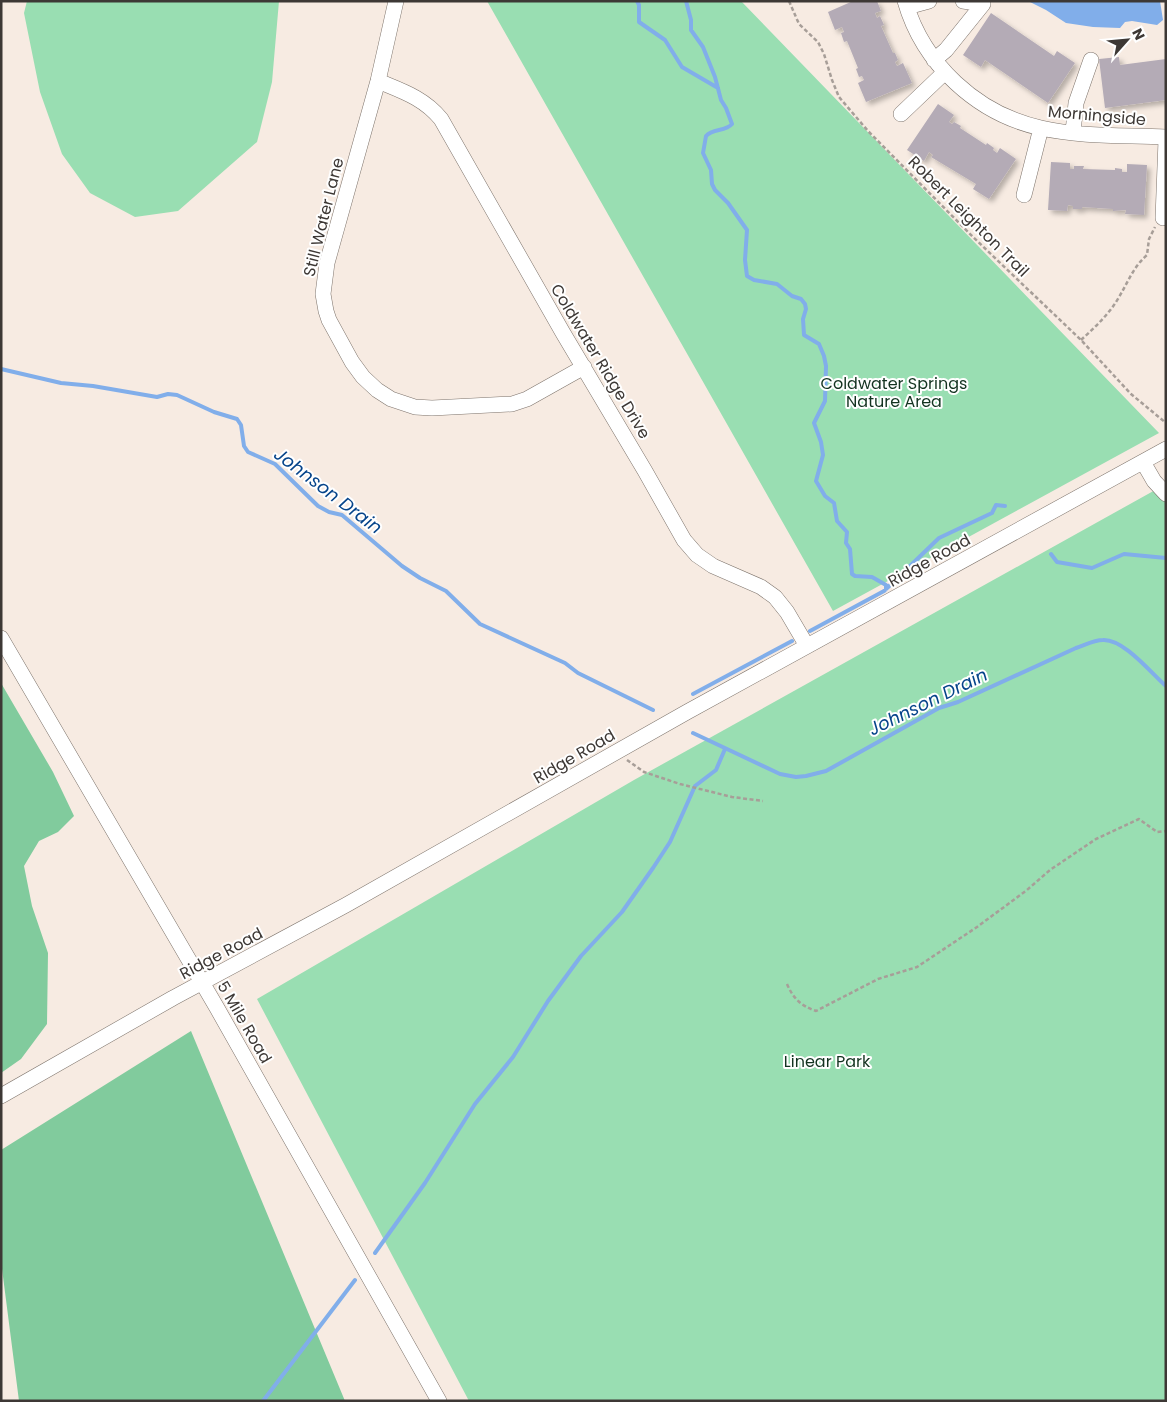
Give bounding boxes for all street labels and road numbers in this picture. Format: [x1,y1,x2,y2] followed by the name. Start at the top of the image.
[1047,100,1147,131] street label: Morningside
[903,151,1034,282] street label: Robert Leighton Trail
[298,155,349,279] street label: Still Water Lane
[545,280,656,443] street label: Coldwater Ridge Drive
[884,528,975,593] street label: Ridge Road
[529,724,619,789] street label: Ridge Road
[176,922,267,985] street label: Ridge Road
[212,977,277,1068] street label: 5 Mile Road

